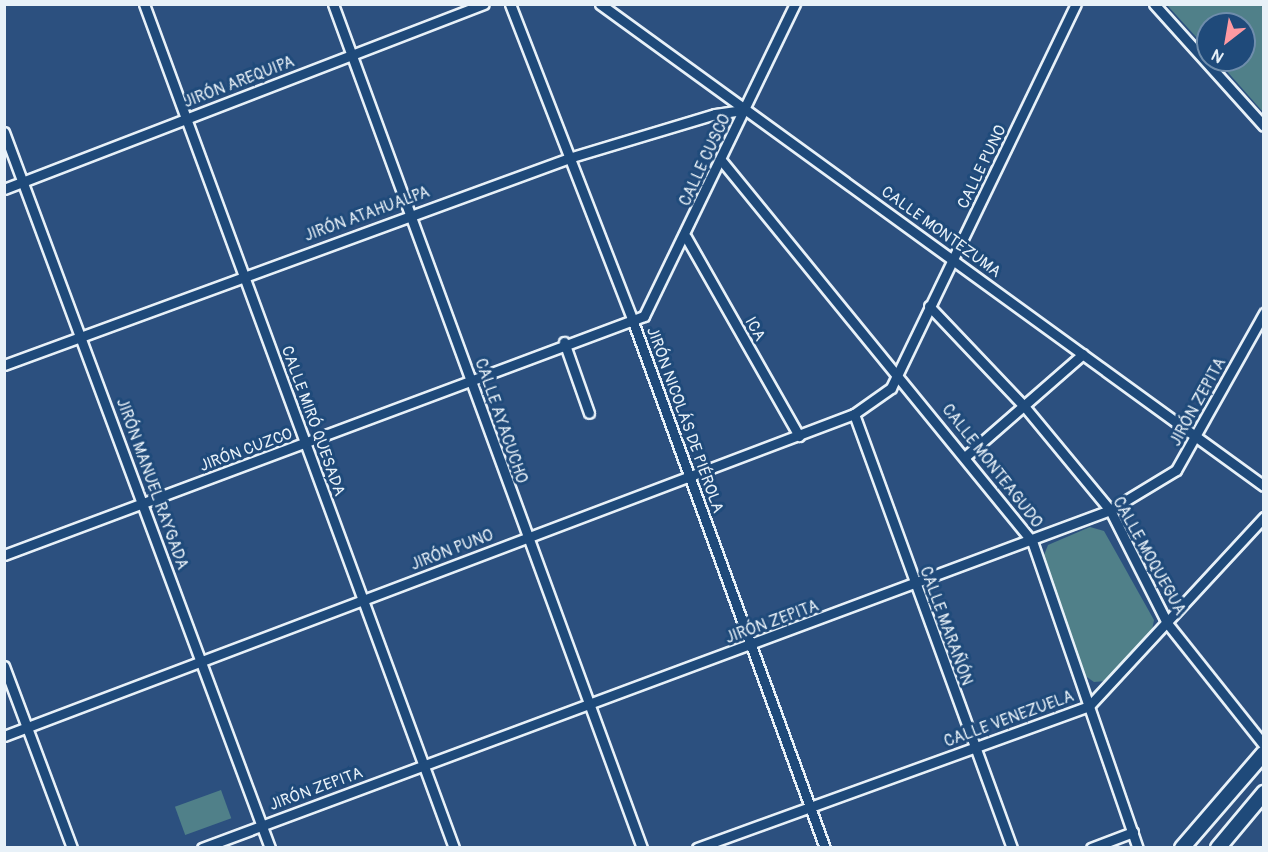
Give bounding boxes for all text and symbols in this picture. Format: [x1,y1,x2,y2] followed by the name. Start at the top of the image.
[1196,12,1256,72] north arrow
[1208,44,1228,67] text: N
[181,52,297,112] street label: JIRÓN AREQUIPA
[675,111,735,209] street label: CALLE CUSCO
[954,122,1010,212] street label: CALLE PUNO
[302,182,432,246] street label: JIRÓN ATAHUALPA
[877,182,1005,282] street label: CALLE MONTEZUMA
[741,314,769,344] street label: ICA
[642,324,728,516] street label: JIRÓN NICOLÁS DE PIÉROLA
[277,343,349,499] street label: CALLE MIRÓ QUESADA
[1166,355,1230,449] street label: JIRÓN ZEPITA
[471,356,531,486] street label: CALLE AYACUCHO
[112,396,192,572] street label: JIRÓN MANUEL RAYGADA
[938,400,1046,532] street label: CALLE MONTEAGUDO
[197,424,295,476] street label: JIRÓN CUZCO
[1109,494,1189,618] street label: CALLE MOQUEGUA
[408,525,496,575] street label: JIRÓN PUNO
[916,564,976,688] street label: CALLE MARAÑÓN
[723,596,821,648] street label: JIRÓN ZEPITA
[941,687,1077,751] street label: CALLE VENEZUELA
[267,763,365,815] street label: JIRÓN ZEPITA

